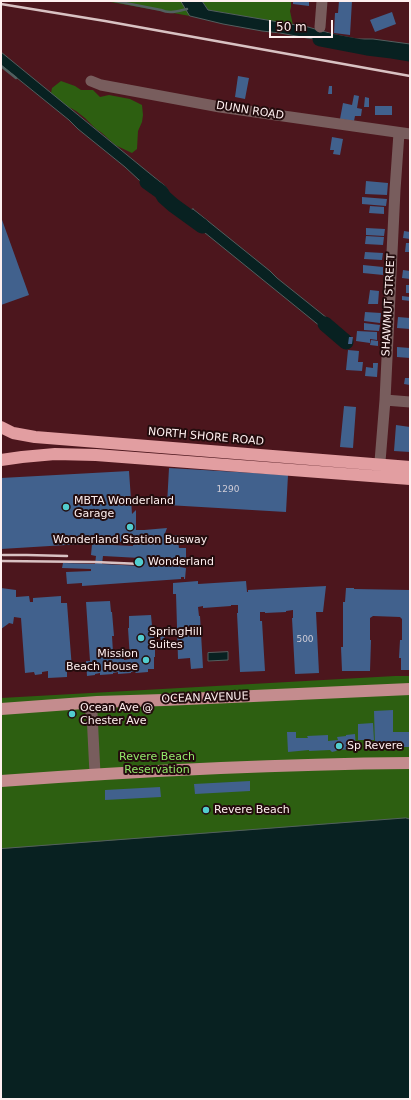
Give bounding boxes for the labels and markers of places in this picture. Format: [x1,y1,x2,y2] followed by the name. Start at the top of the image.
[74,494,174,520] place label: MBTA Wonderland Garage
[61,502,71,512] marker: MBTA Wonderland Garage
[125,522,135,532] marker: Wonderland Station Busway
[53,533,207,547] place label: Wonderland Station Busway
[148,555,214,569] place label: Wonderland
[133,556,145,568] marker: Wonderland
[149,625,202,651] place label: SpringHill Suites
[136,633,146,643] marker: SpringHill Suites
[66,647,138,673] place label: Mission Beach House
[141,655,151,665] marker: Mission Beach House
[80,701,153,727] place label: Ocean Ave @ Chester Ave
[67,709,77,719] marker: Ocean Ave @ Chester Ave
[347,739,403,753] place label: Sp Revere
[334,741,344,751] marker: Sp Revere
[214,803,290,817] place label: Revere Beach
[201,805,211,815] marker: Revere Beach

